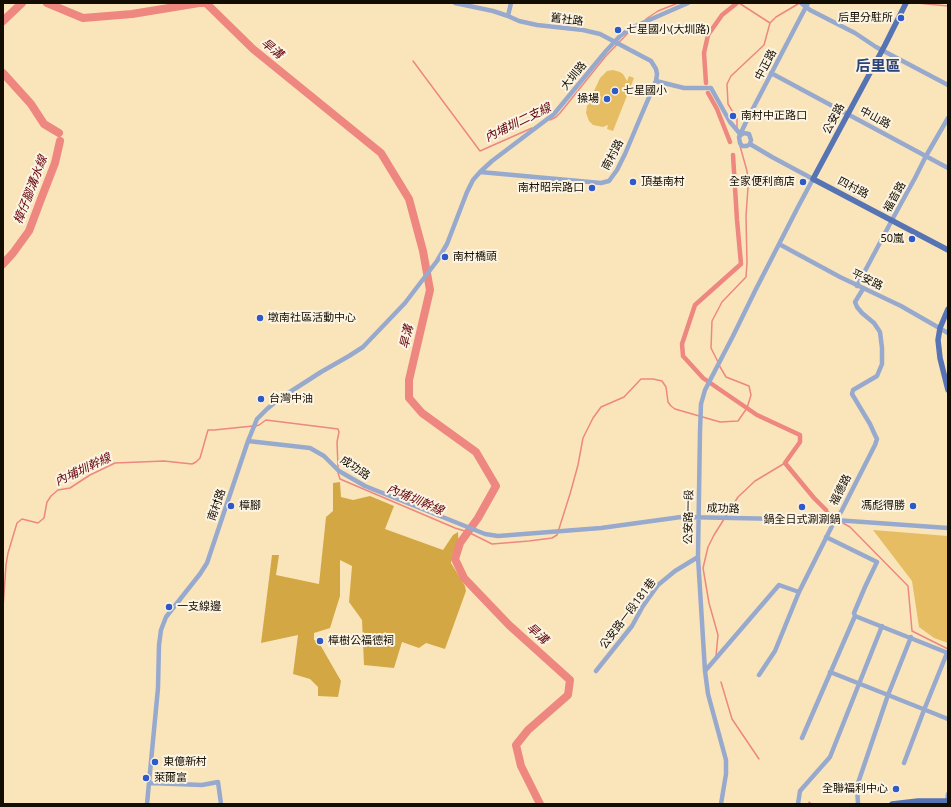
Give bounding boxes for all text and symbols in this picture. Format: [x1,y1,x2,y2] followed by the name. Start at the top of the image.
[550,11,584,29] street label: 舊社路
[838,11,893,25] place label: 后里分駐所
[896,13,906,23] marker: 后里分駐所
[626,23,710,37] place label: 七星國小(大圳路)
[613,25,623,35] marker: 七星國小(大圳路)
[258,36,286,62] water label: 旱溝
[752,47,780,83] street label: 中正路
[856,58,900,76] district label: 后里區
[558,59,590,93] street label: 大圳路
[623,84,667,98] place label: 七星國小
[610,86,620,96] marker: 七星國小
[577,92,599,106] place label: 操場
[602,94,612,104] marker: 操場
[482,101,554,145] water label: 內埔圳二支線
[820,101,848,137] street label: 公安路
[857,104,893,132] street label: 中山路
[741,109,807,123] place label: 南村中正路口
[728,111,738,121] marker: 南村中正路口
[599,137,627,173] street label: 南村路
[11,154,51,226] water label: 樟仔腳溝水線
[641,175,685,189] place label: 頂基南村
[729,175,795,189] place label: 全家便利商店
[835,175,871,201] street label: 四村路
[628,177,638,187] marker: 頂基南村
[798,177,808,187] marker: 全家便利商店
[881,179,909,215] street label: 福音路
[518,181,584,195] place label: 南村昭宗路口
[587,183,597,193] marker: 南村昭宗路口
[880,232,904,246] place label: 50嵐
[907,234,917,244] marker: 50嵐
[453,250,497,264] place label: 南村橋頭
[440,252,450,262] marker: 南村橋頭
[849,267,885,293] street label: 平安路
[268,311,356,325] place label: 墩南社區活動中心
[255,313,265,323] marker: 墩南社區活動中心
[397,324,417,350] water label: 旱溝
[269,392,313,406] place label: 台灣中油
[256,394,266,404] marker: 台灣中油
[53,451,113,489] water label: 內埔圳幹線
[338,453,372,483] street label: 成功路
[828,472,854,508] street label: 福德路
[385,482,445,518] water label: 內埔圳幹線
[205,487,229,523] street label: 南村路
[682,489,696,545] street label: 公安路一段
[239,499,261,513] place label: 樟腳
[861,499,905,513] place label: 馮彪得勝
[226,501,236,511] marker: 樟腳
[908,501,918,511] marker: 馮彪得勝
[706,502,740,516] street label: 成功路
[797,502,807,512] marker: 鍋全日式涮涮鍋
[764,513,840,527] place label: 鍋全日式涮涮鍋
[597,576,659,652] street label: 公安路一段181巷
[177,600,221,614] place label: 一支線邊
[164,602,174,612] marker: 一支線邊
[523,621,551,647] water label: 旱溝
[328,634,394,648] place label: 樟樹公福德祠
[315,636,325,646] marker: 樟樹公福德祠
[163,755,207,769] place label: 東億新村
[150,757,160,767] marker: 東億新村
[154,771,187,785] place label: 萊爾富
[141,773,151,783] marker: 萊爾富
[822,782,888,796] place label: 全聯福利中心
[891,784,901,794] marker: 全聯福利中心

